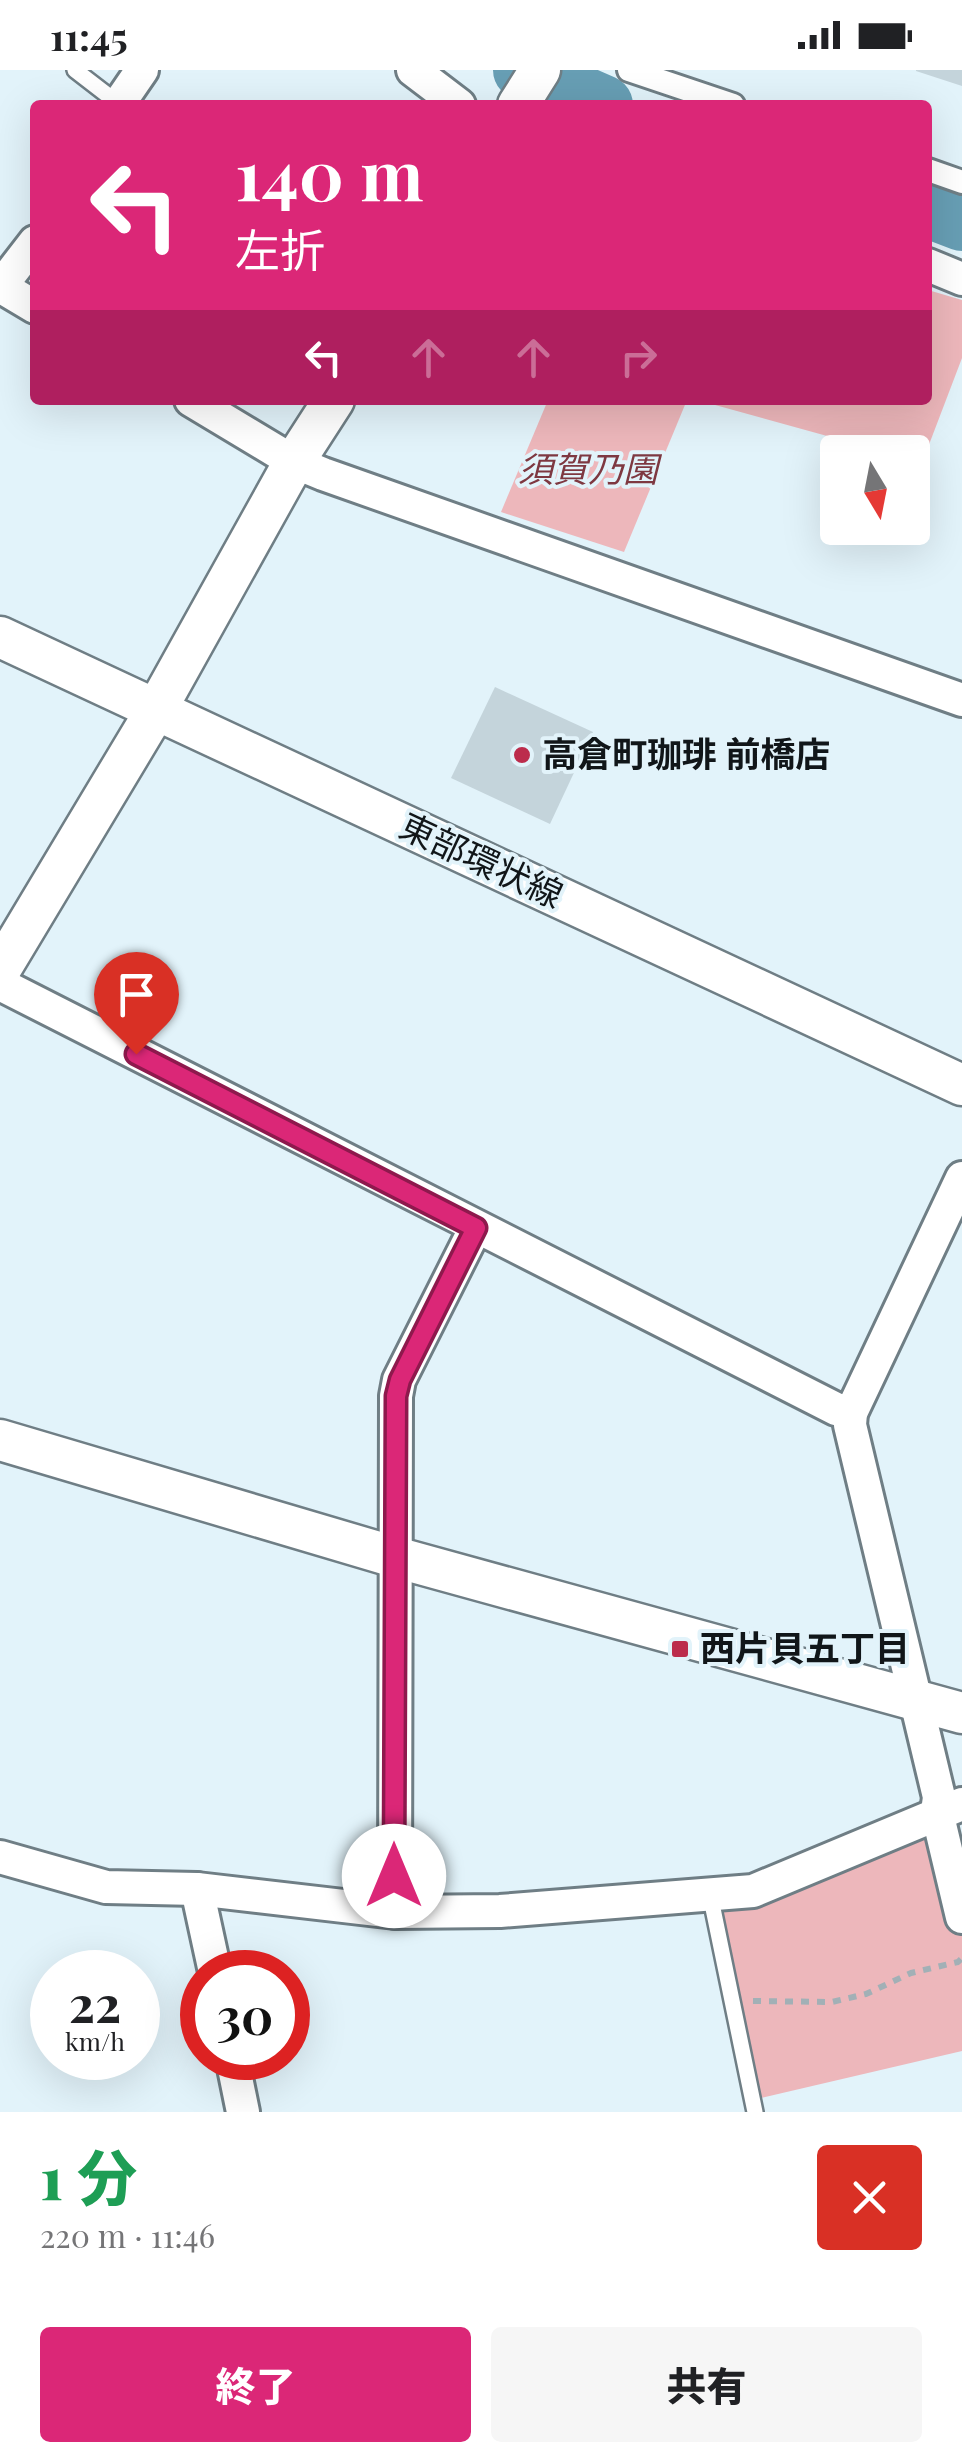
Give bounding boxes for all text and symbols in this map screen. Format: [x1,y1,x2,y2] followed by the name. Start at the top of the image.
[50,10,128,61] text: 11:45
[235,125,424,219] text: 140 m
[70,140,200,270] icon: left
[235,218,325,278] text: 左折
[296,330,351,385] icon: left
[401,330,456,385] icon: ahead
[506,330,561,385] icon: ahead
[611,330,666,385] icon: right
[820,435,930,545] north arrow
[820,435,930,545] map controls
[518,444,663,491] park label: 須賀乃園
[542,729,830,776] place label: 高倉町珈琲 前橋店
[511,744,533,766] marker: 高倉町珈琲 前橋店
[393,800,571,917] street label: 東部環状線
[94,952,179,1055] pin
[109,967,164,1022] icon: arrive
[700,1623,910,1670] place label: 西片貝五丁目
[669,1638,691,1660] marker: 西片貝五丁目
[342,1824,446,1928] position arrow
[180,1950,310,2080] speed limit sign: 30
[69,1969,121,2036] text: 22
[65,2024,125,2057] text: km/h
[40,2135,137,2215] text: 1 分
[817,2145,922,2250] button: close
[40,2213,215,2256] text: 220 m · 11:46
[40,2327,471,2442] button: 終了
[491,2327,922,2442] button: 共有

